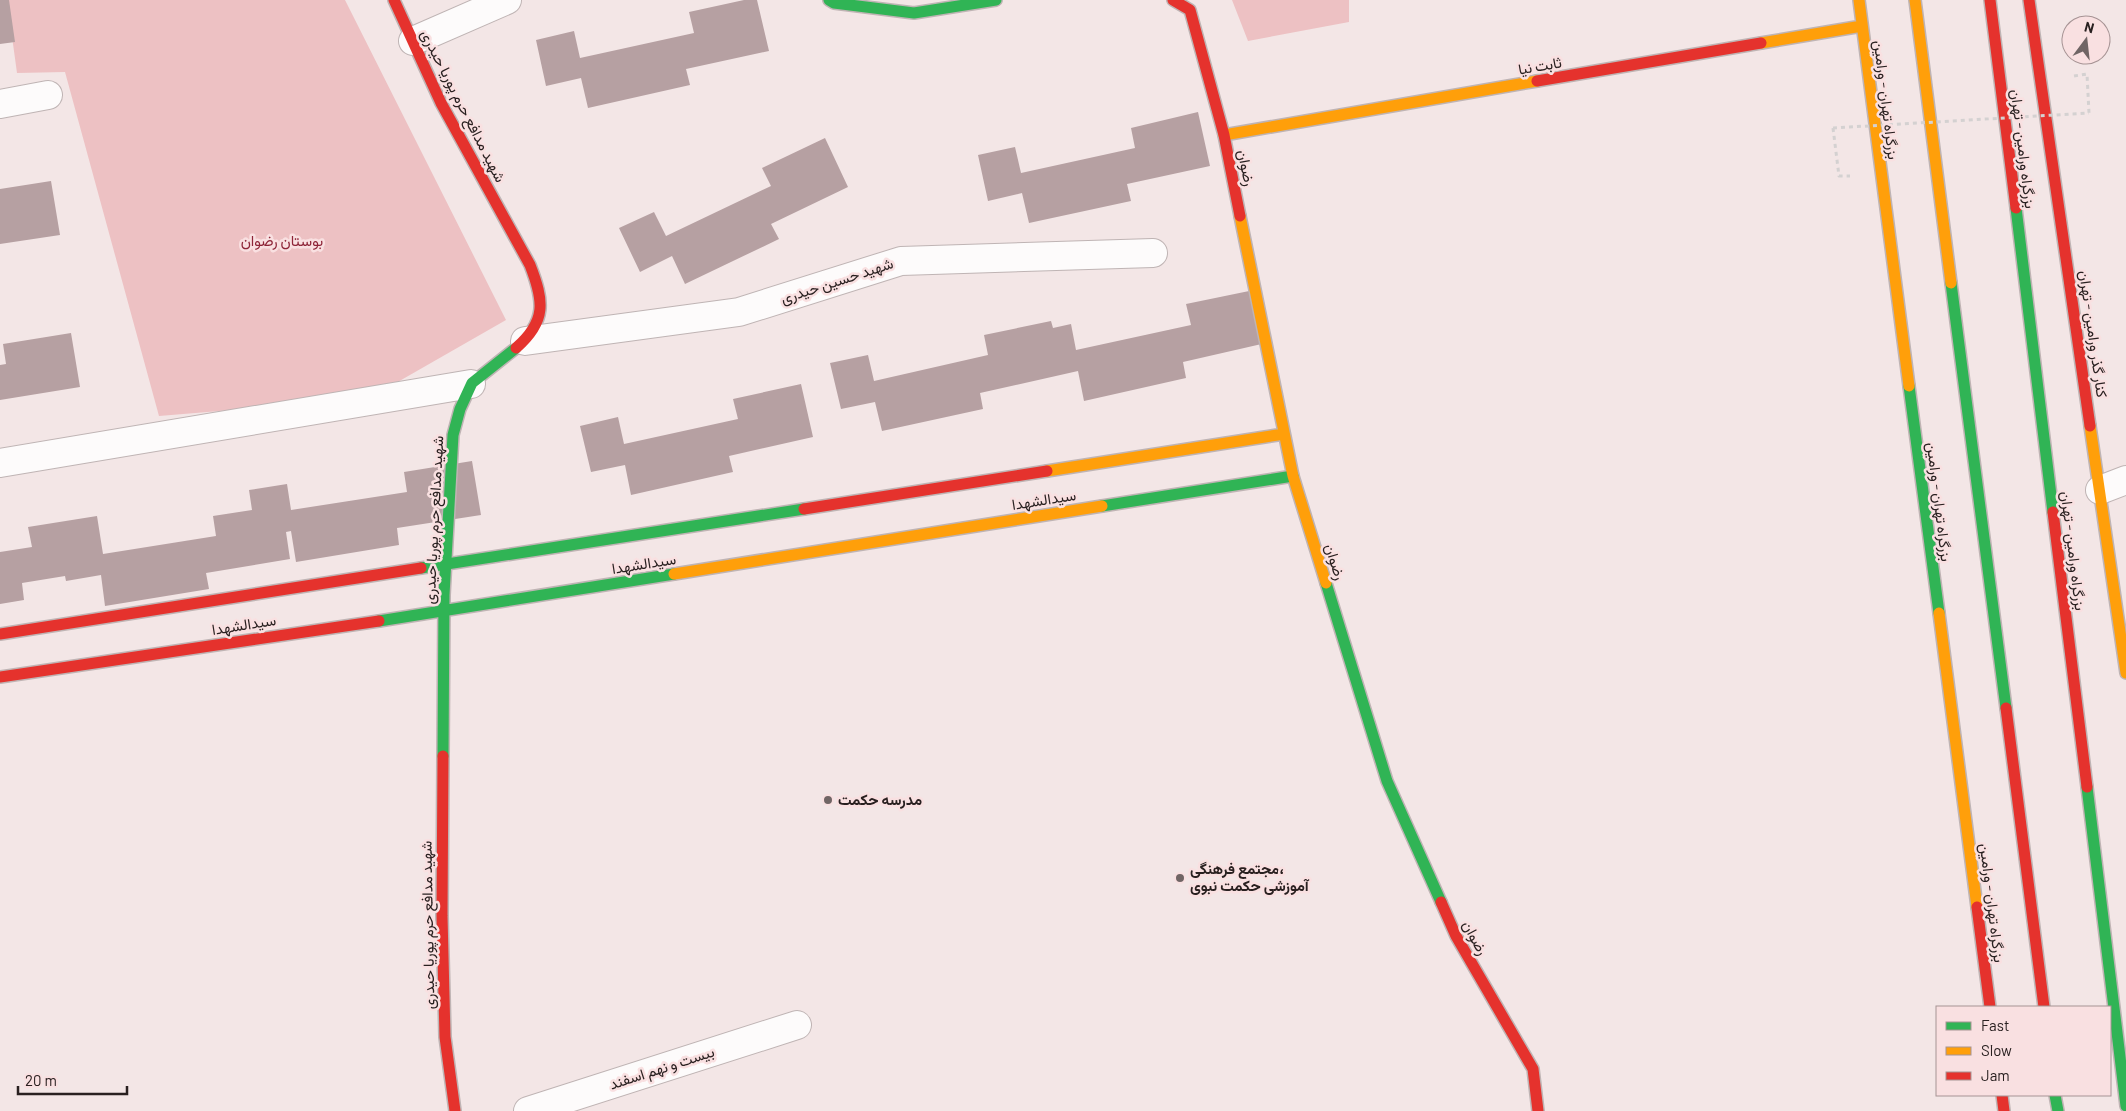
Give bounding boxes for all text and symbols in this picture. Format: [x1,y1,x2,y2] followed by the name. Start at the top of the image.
[2061,15,2111,65] north arrow
[2083,18,2096,36] text: N
[415,26,510,186] street label: شهید مدافع حرم پوریا حیدری
[1869,39,1903,161] street label: بزرگراه تهران - ورامین
[1517,52,1563,79] street label: ثابت نیا
[2006,88,2040,210] street label: بزرگراه ورامین - تهران
[1234,148,1259,188] street label: رضوان
[241,231,323,250] park label: بوستان رضوان
[778,253,896,309] street label: شهید حسین حیدری
[2074,269,2112,399] street label: کنار گذر ورامین - تهران
[420,435,449,605] street label: شهید مدافع حرم پوریا حیدری
[1922,441,1956,563] street label: بزرگراه تهران - ورامین
[1011,485,1077,514] street label: سیدالشهدا
[2056,490,2090,612] street label: بزرگراه ورامین - تهران
[1321,541,1350,582] street label: رضوان
[611,549,677,578] street label: سیدالشهدا
[211,610,277,639] street label: سیدالشهدا
[838,790,922,809] place label: مدرسه حکمت
[822,794,834,806] marker: مدرسه حکمت
[417,840,440,1010] street label: شهید مدافع حرم پوریا حیدری
[1975,842,2009,964] street label: بزرگراه تهران - ورامین
[1190,859,1310,895] place label: مجتمع‌ فرهنگی، آموزشی حکمت نبوی
[1174,872,1186,884] marker: مجتمع‌ فرهنگی، آموزشی حکمت نبوی
[1458,917,1492,958] street label: رضوان
[1936,1006,2111,1096] legend
[1981,1016,2009,1034] text: Fast
[1981,1041,2012,1059] text: Slow
[607,1042,717,1094] street label: بیست و نهم اسفند
[18,1064,126,1096] scale bar
[1981,1066,2010,1084] text: Jam
[25,1071,57,1089] text: 20 m

